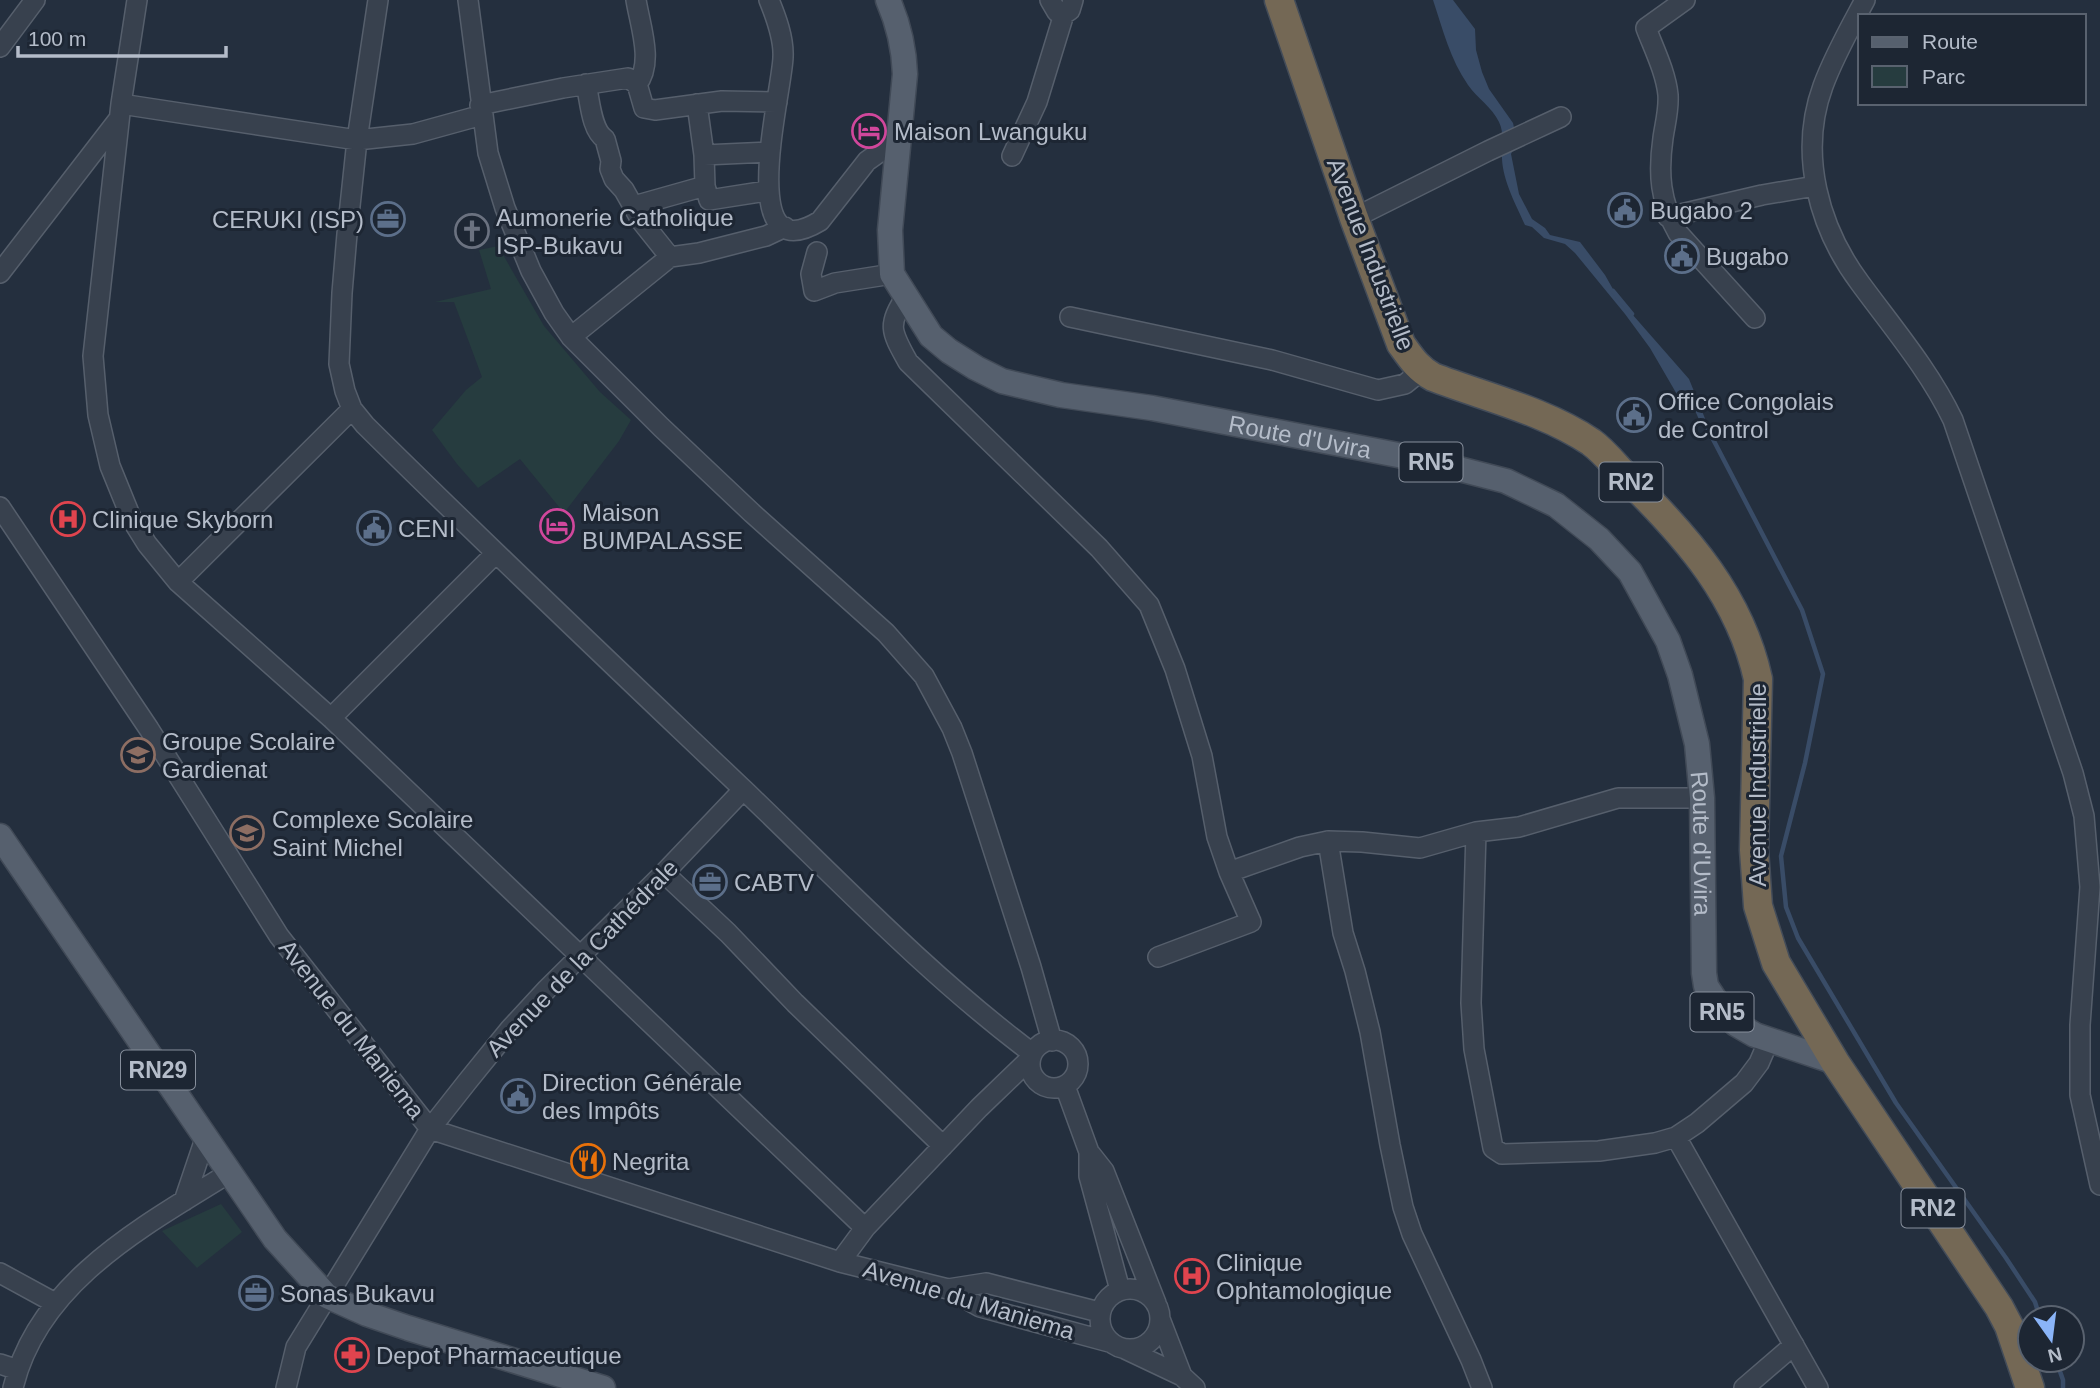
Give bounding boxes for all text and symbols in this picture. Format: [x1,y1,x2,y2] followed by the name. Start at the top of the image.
[18,14,226,58] scale bar
[1858,14,2086,105] legend
[28,27,86,50] text: 100 m
[1922,30,1978,53] text: Route
[1922,65,1965,88] text: Parc
[850,112,888,150] hotel icon: Maison Lwanguku
[894,118,1087,145] place label: Maison Lwanguku
[1322,154,1420,354] street label: Avenue Industrielle
[1606,191,1644,229] public building icon: Bugabo 2
[1650,197,1753,224] place label: Bugabo 2
[369,200,407,238] office icon: CERUKI (ISP)
[496,204,733,259] place label: Aumonerie Catholique ISP-Bukavu
[212,206,364,233] place label: CERUKI (ISP)
[453,212,491,250] church icon: Aumonerie Catholique ISP-Bukavu
[1663,237,1701,275] public building icon: Bugabo
[1706,243,1789,270] place label: Bugabo
[1658,388,1834,443] place label: Office Congolais de Control
[1615,396,1653,434] public building icon: Office Congolais de Control
[1226,409,1374,463] street label: Route d'Uvira
[1400,442,1462,482] road number: RN5
[1600,462,1662,502] road number: RN2
[582,499,743,554] place label: Maison BUMPALASSE
[49,500,87,538] hospital icon: Clinique Skyborn
[92,506,273,533] place label: Clinique Skyborn
[538,507,576,545] hotel icon: Maison BUMPALASSE
[355,509,393,547] public building icon: CENI
[398,515,455,542] place label: CENI
[1744,683,1771,887] street label: Avenue Industrielle
[162,728,335,783] place label: Groupe Scolaire Gardienat
[119,736,157,774] school or university icon: Groupe Scolaire Gardienat
[1686,770,1717,917] street label: Route d'Uvira
[272,806,473,861] place label: Complexe Scolaire Saint Michel
[228,814,266,852] school or university icon: Complexe Scolaire Saint Michel
[481,854,683,1062] street label: Avenue de la Cathédrale
[691,863,729,901] office icon: CABTV
[734,869,814,896] place label: CABTV
[274,934,431,1124] street label: Avenue du Maniema
[1690,993,1754,1032] road number: RN5
[121,1050,195,1090] road number: RN29
[542,1069,742,1124] place label: Direction Générale des Impôts
[499,1077,537,1115] public building icon: Direction Générale des Impôts
[569,1142,607,1180] restaurant icon: Negrita
[612,1148,690,1175] place label: Negrita
[1902,1189,1965,1228] road number: RN2
[1216,1249,1392,1304] place label: Clinique Ophtamologique
[860,1255,1079,1345] street label: Avenue du Maniema
[1173,1257,1211,1295] hospital icon: Clinique Ophtamologique
[237,1274,275,1312] office icon: Sonas Bukavu
[280,1280,435,1307] place label: Sonas Bukavu
[2016,1304,2086,1374] north arrow
[333,1336,371,1374] pharmacy icon: Depot Pharmaceutique
[376,1342,621,1369] place label: Depot Pharmaceutique
[2046,1343,2064,1367] text: N

